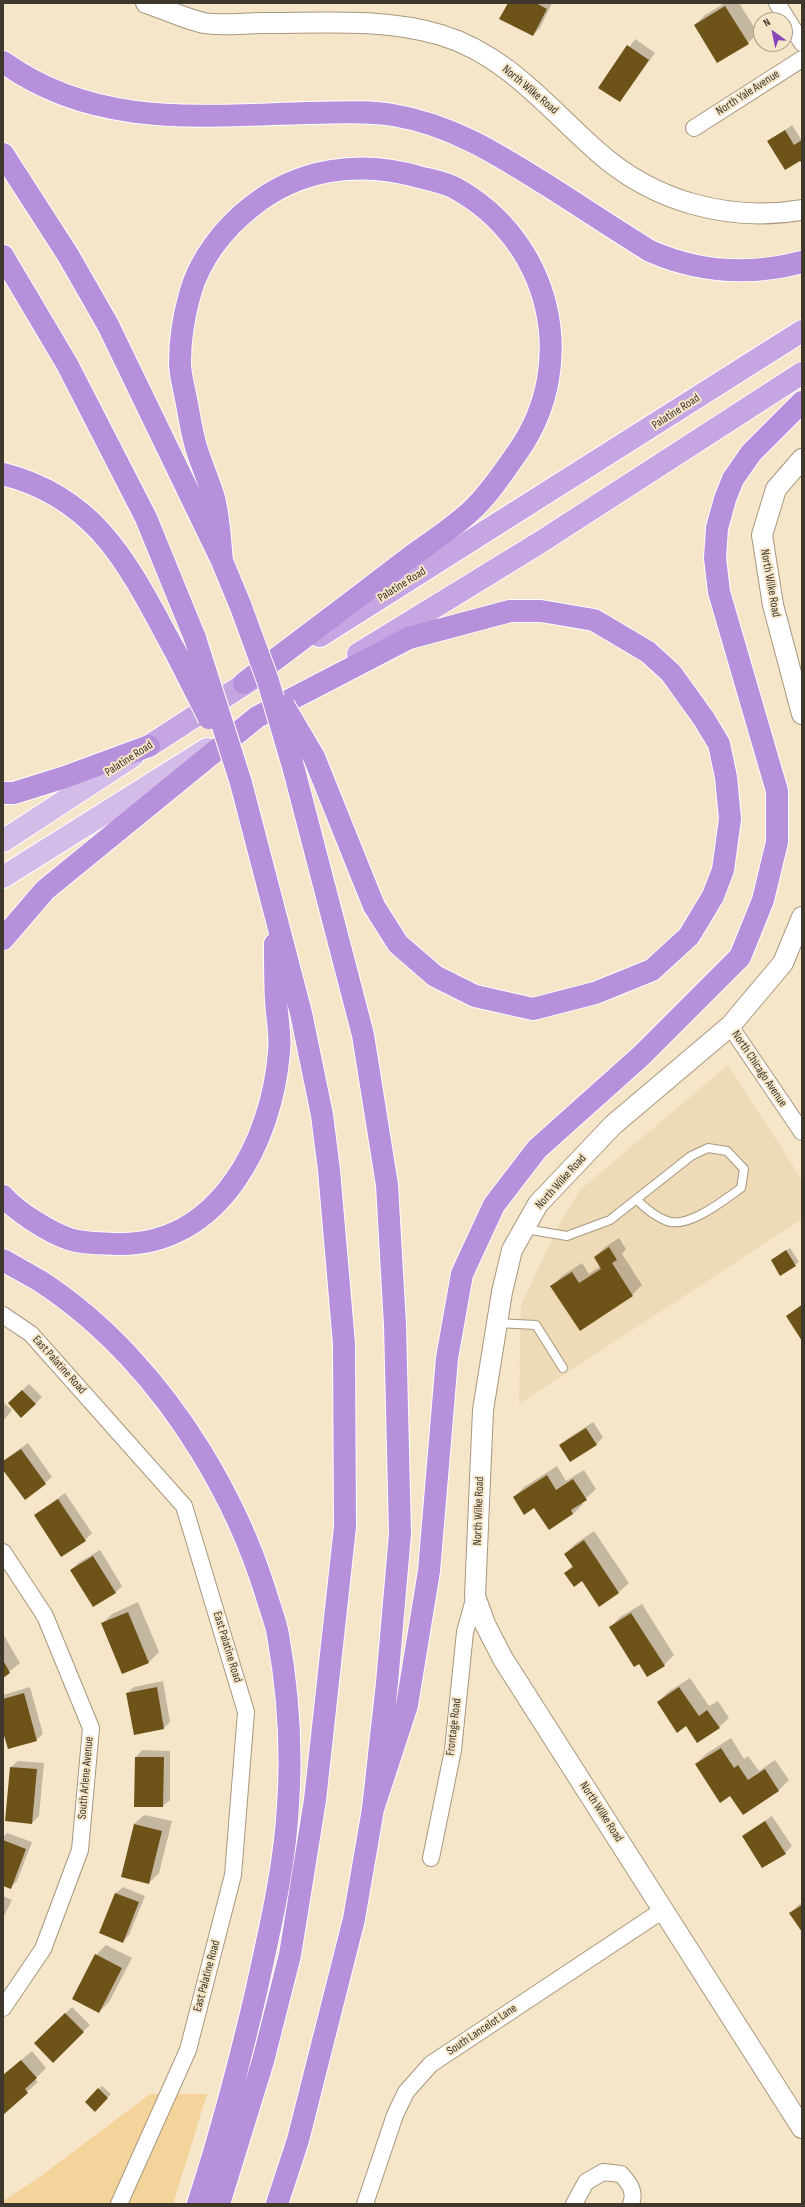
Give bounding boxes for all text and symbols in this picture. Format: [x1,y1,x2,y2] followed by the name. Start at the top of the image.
[753,12,793,52] north arrow
[761,15,773,29] text: N
[499,62,561,118] street label: North Wilke Road
[714,67,782,119] street label: North Yale Avenue
[649,391,703,433] street label: Palatine Road
[757,548,783,618] street label: North Wilke Road
[375,565,429,605] street label: Palatine Road
[102,738,156,780] street label: Palatine Road
[728,1028,790,1110] street label: North Chicago Avenue
[533,1152,589,1212] street label: North Wilke Road
[29,1333,89,1397] street label: East Palatine Road
[471,1476,487,1546] street label: North Wilke Road
[209,1610,245,1684] street label: East Palatine Road
[443,1698,465,1756] street label: Frontage Road
[75,1736,97,1820] street label: South Arlene Avenue
[576,1779,626,1845] street label: North Wilke Road
[191,1939,223,2013] street label: East Palatine Road
[444,2001,520,2059] street label: South Lancelot Lane

